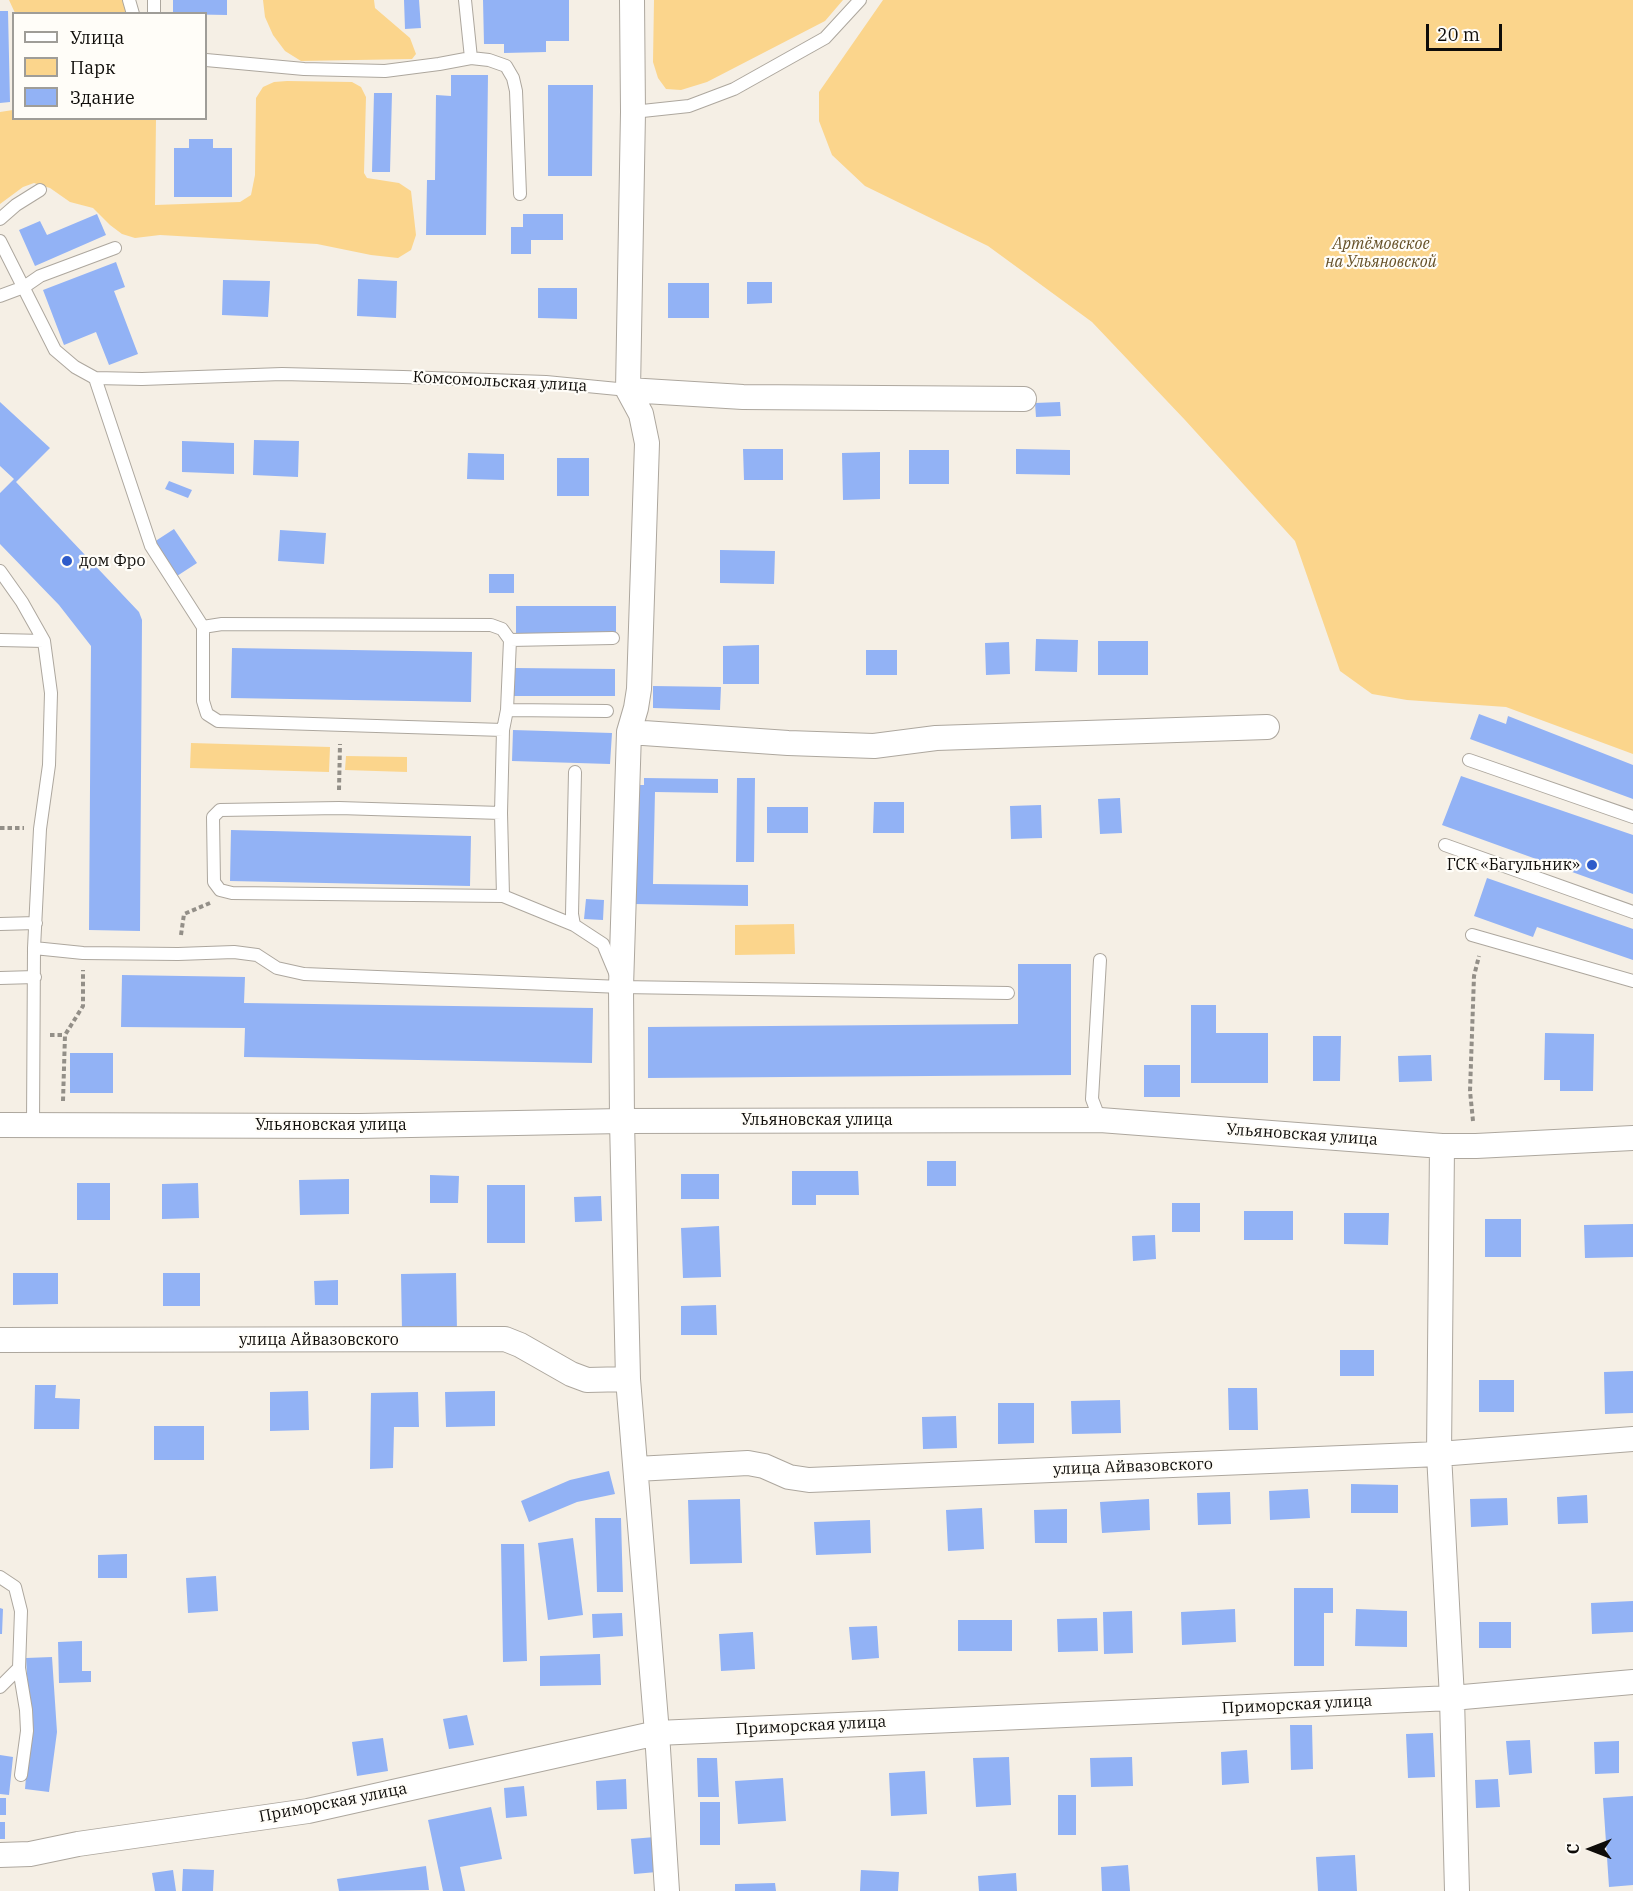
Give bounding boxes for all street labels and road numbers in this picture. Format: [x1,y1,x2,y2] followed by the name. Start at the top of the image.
[412,368,588,396] street label: Комсомольская улица
[741,1110,893,1130] street label: Ульяновская улица
[255,1115,407,1135] street label: Ульяновская улица
[1226,1120,1378,1150] street label: Ульяновская улица
[239,1330,399,1350] street label: улица Айвазовского
[1053,1455,1213,1479] street label: улица Айвазовского
[1221,1691,1373,1719] street label: Приморская улица
[735,1712,887,1740] street label: Приморская улица
[257,1779,409,1827] street label: Приморская улица

